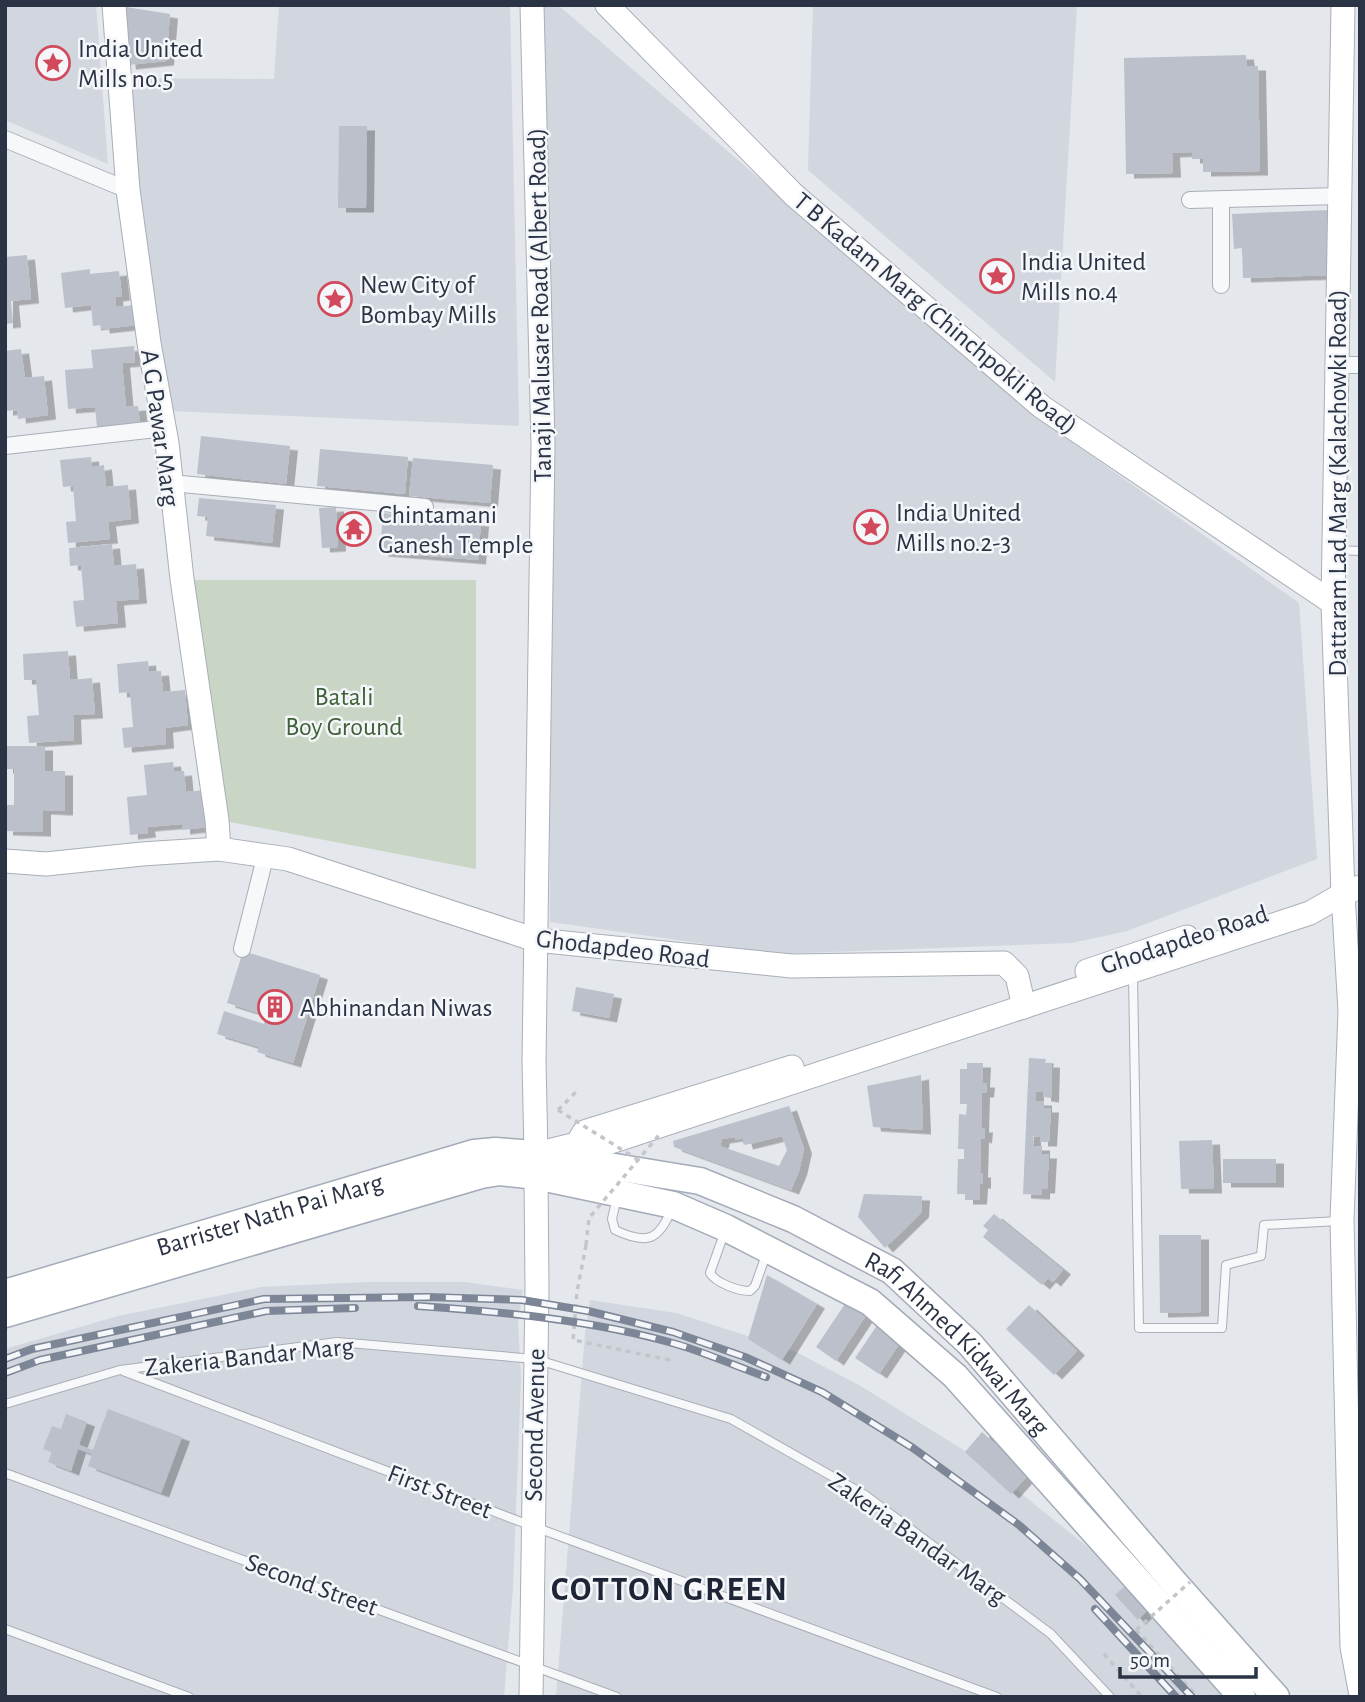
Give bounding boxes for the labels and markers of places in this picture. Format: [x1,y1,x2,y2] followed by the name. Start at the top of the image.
[78,36,203,92] place label: India United Mills no.5
[34,44,72,82] place icon: India United Mills no.5
[1021,249,1146,305] place label: India United Mills no.4
[978,257,1016,295] place icon: India United Mills no.4
[360,272,497,328] place label: New City of Bombay Mills
[316,280,354,318] place icon: New City of Bombay Mills
[896,500,1021,556] place label: India United Mills no.2-3
[378,502,533,558] place label: Chintamani Ganesh Temple
[852,508,890,546] place icon: India United Mills no.2-3
[335,510,373,548] temple icon: Chintamani Ganesh Temple
[256,988,294,1026] building icon: Abhinandan Niwas
[300,995,492,1021] place label: Abhinandan Niwas

